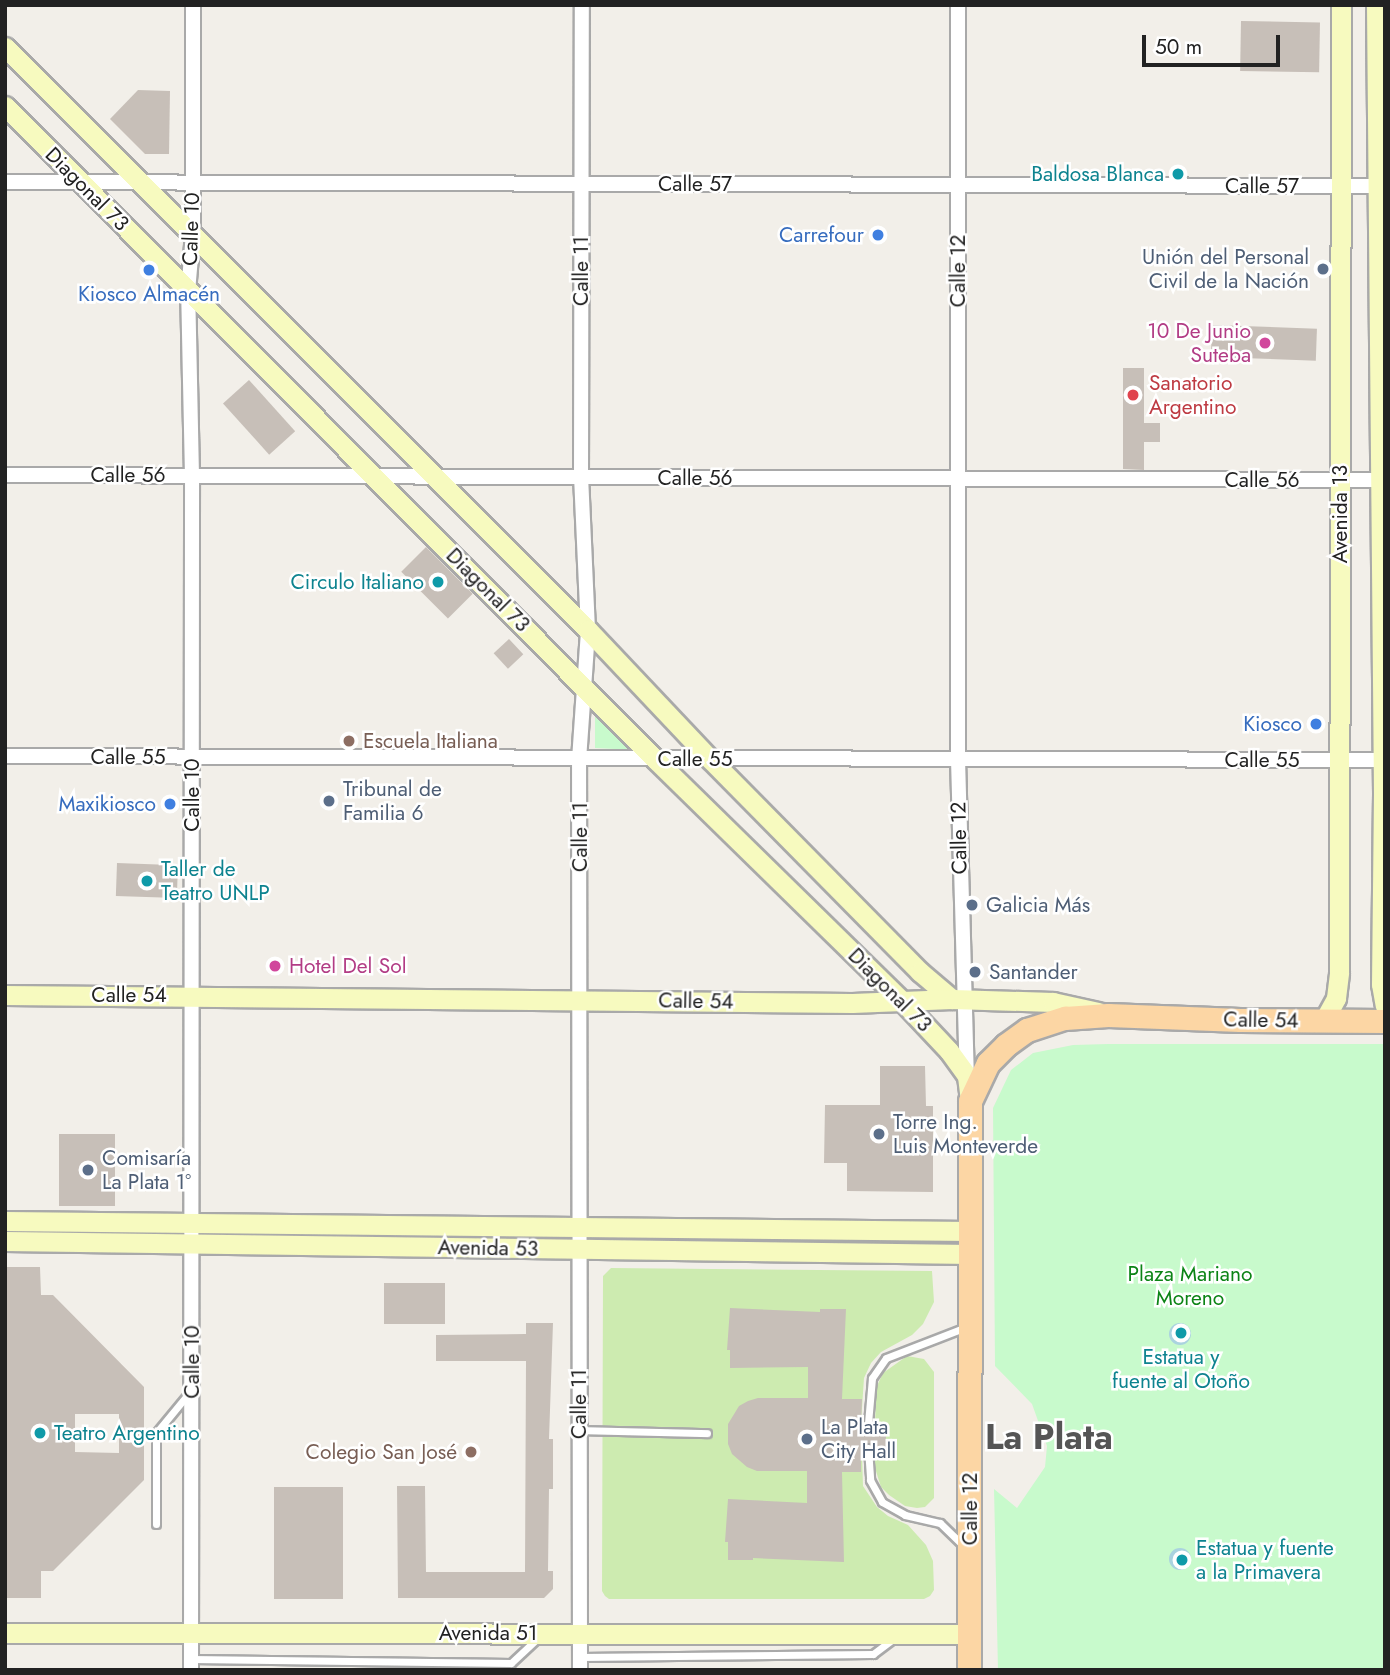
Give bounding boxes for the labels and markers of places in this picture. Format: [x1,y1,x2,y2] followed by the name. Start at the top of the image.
[1031,161,1164,187] place label: Baldosa Blanca
[1170,166,1186,182] marker: Baldosa Blanca
[779,222,864,248] place label: Carrefour
[870,227,886,243] marker: Carrefour
[1142,244,1309,294] place label: Unión del Personal Civil de la Nación
[1315,261,1331,277] marker: Unión del Personal Civil de la Nación
[141,262,157,278] marker: Kiosco Almacén
[78,281,220,307] place label: Kiosco Almacén
[1147,318,1251,368] place label: 10 De Junio Suteba
[1257,335,1273,351] marker: 10 De Junio Suteba
[1149,370,1237,420] place label: Sanatorio Argentino
[1123,385,1143,405] marker: Sanatorio Argentino
[290,569,424,595] place label: Circulo Italiano
[430,574,446,590] marker: Circulo Italiano
[1243,711,1302,737] place label: Kiosco
[1308,716,1324,732] marker: Kiosco
[363,728,498,754] place label: Escuela Italiana
[341,733,357,749] marker: Escuela Italiana
[343,776,442,826] place label: Tribunal de Familia 6
[58,791,156,817] place label: Maxikiosco
[321,793,337,809] marker: Tribunal de Familia 6
[162,796,178,812] marker: Maxikiosco
[161,856,270,906] place label: Taller de Teatro UNLP
[139,873,155,889] marker: Taller de Teatro UNLP
[986,892,1090,918] place label: Galicia Más
[964,897,980,913] marker: Galicia Más
[289,953,406,979] place label: Hotel Del Sol
[267,958,283,974] marker: Hotel Del Sol
[989,959,1078,985] place label: Santander
[967,964,983,980] marker: Santander
[893,1109,1038,1159] place label: Torre Ing. Luis Monteverde
[871,1126,887,1142] marker: Torre Ing. Luis Monteverde
[102,1145,191,1195] place label: Comisaría La Plata 1°
[80,1162,96,1178] marker: Comisaría La Plata 1°
[1173,1325,1189,1341] marker: Estatua y fuente al Otoño
[1112,1344,1250,1394] place label: Estatua y fuente al Otoño
[821,1414,896,1464] place label: La Plata City Hall
[54,1420,200,1446] place label: Teatro Argentino
[32,1425,48,1441] marker: Teatro Argentino
[799,1431,815,1447] marker: La Plata City Hall
[306,1439,457,1465] place label: Colegio San José
[463,1444,479,1460] marker: Colegio San José
[1196,1535,1334,1585] place label: Estatua y fuente a la Primavera
[1174,1552,1190,1568] marker: Estatua y fuente a la Primavera

